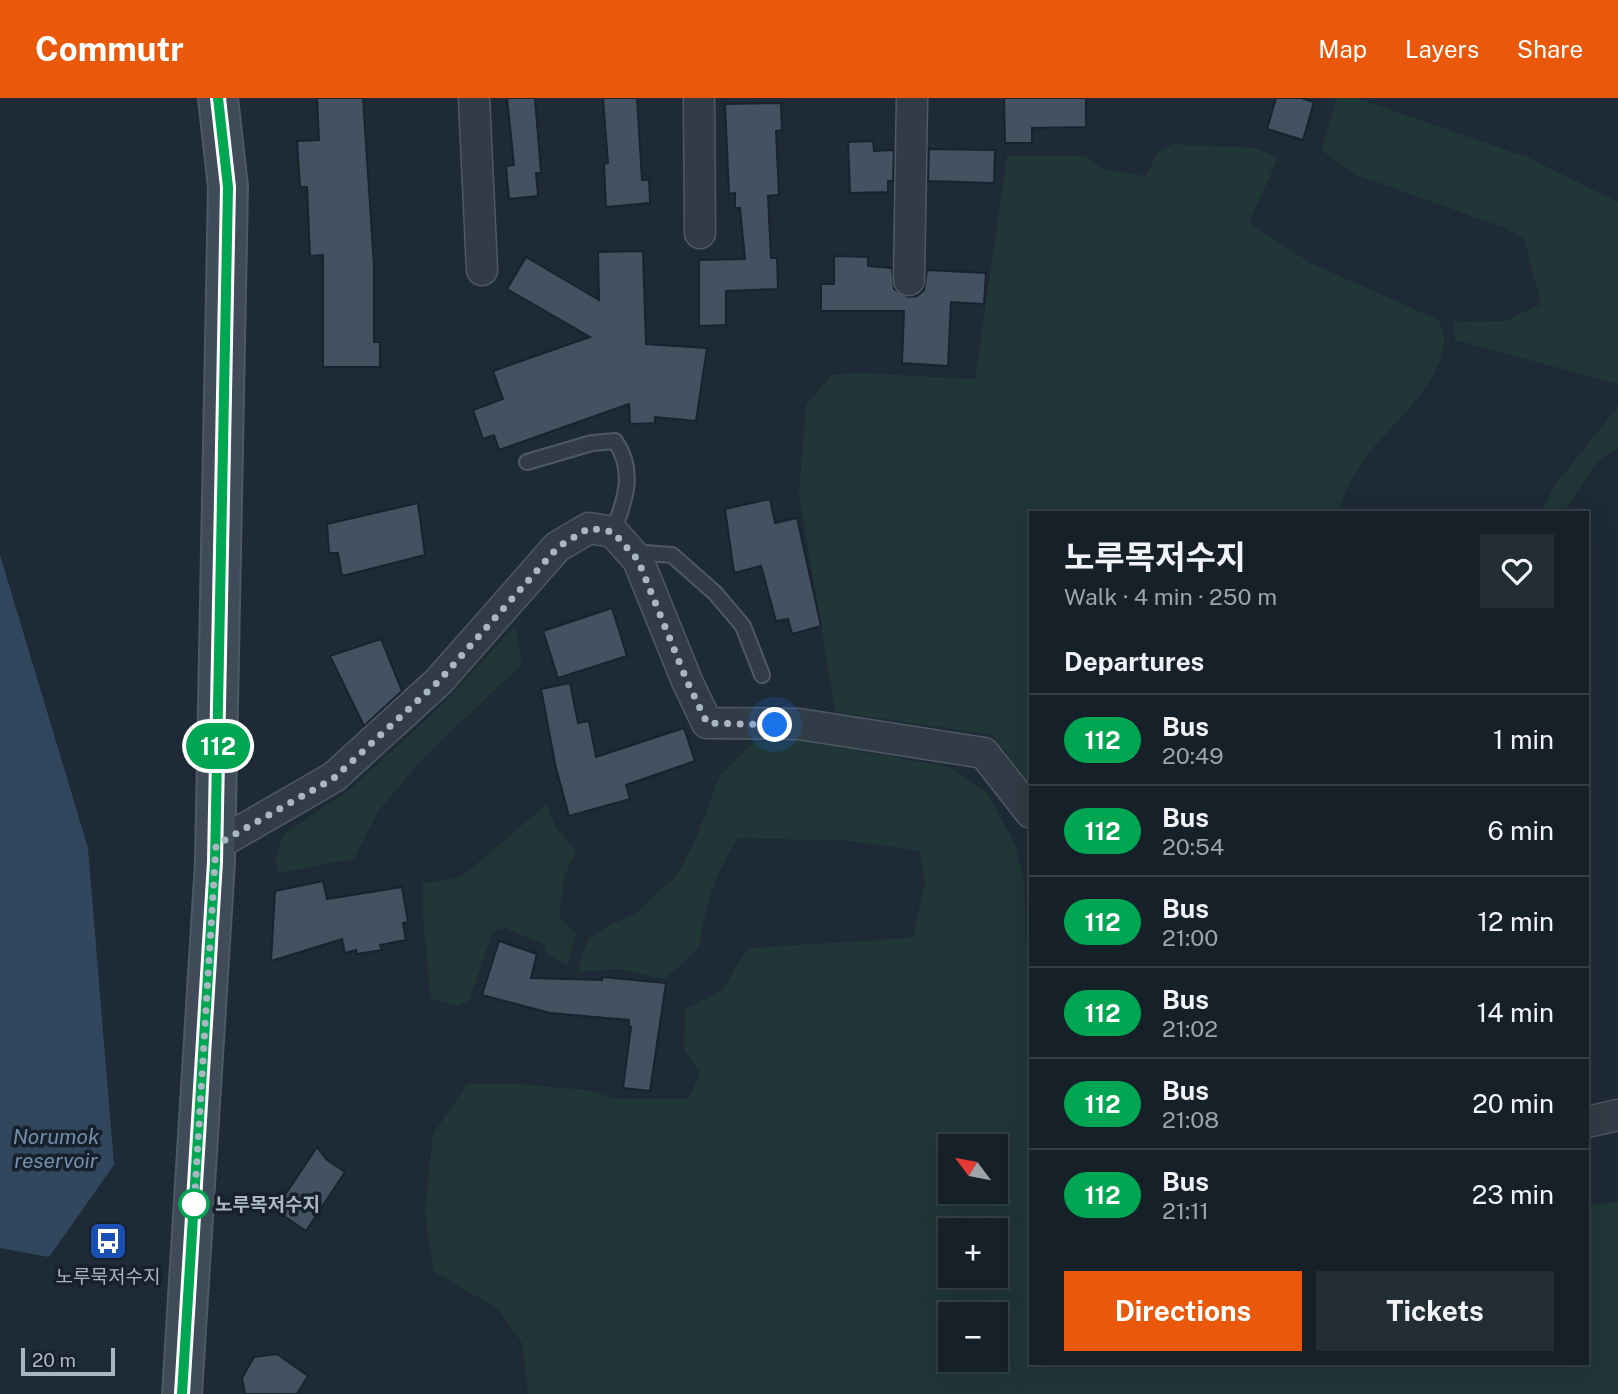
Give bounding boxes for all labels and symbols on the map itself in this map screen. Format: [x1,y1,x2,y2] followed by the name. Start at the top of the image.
[757,707,792,742] your location
[178,723,258,769] line badge: 112
[13,1124,100,1173] water label: Norumok reservoir
[938,1134,1008,1204] north arrow
[179,1189,209,1219] marker: 노루목저수지
[215,1193,320,1215] place label: 노루목저수지
[87,1220,129,1262] bus stop icon: 노루묵저수지
[56,1265,160,1287] place label: 노루묵저수지
[21,1345,116,1377] scale bar

